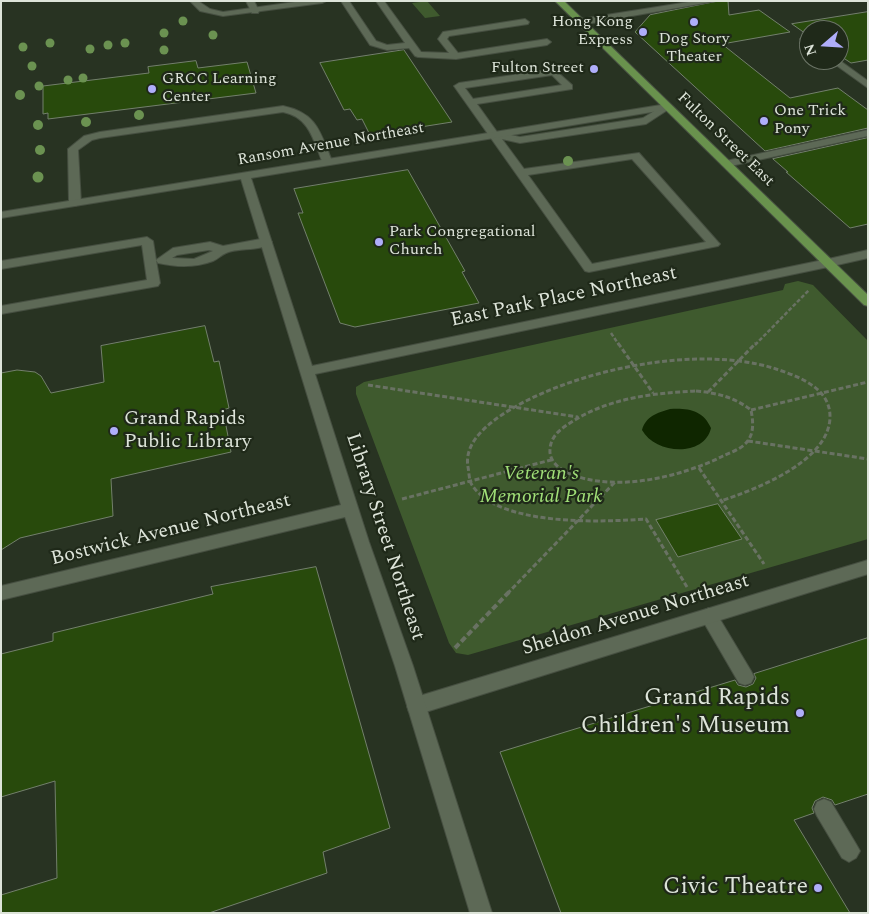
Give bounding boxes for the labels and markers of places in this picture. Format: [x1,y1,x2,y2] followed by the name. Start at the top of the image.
[552,13,633,51] place label: Hong Kong Express
[688,16,700,28] marker: Dog Story Theater
[637,26,649,38] marker: Hong Kong Express
[659,30,729,68] place label: Dog Story Theater
[491,59,584,79] place label: Fulton Street
[588,63,600,75] marker: Fulton Street
[162,70,276,108] place label: GRCC Learning Center
[146,83,158,95] marker: GRCC Learning Center
[774,102,846,140] place label: One Trick Pony
[758,115,770,127] marker: One Trick Pony
[389,223,536,261] place label: Park Congregational Church
[373,236,385,248] marker: Park Congregational Church
[124,408,251,455] place label: Grand Rapids Public Library
[108,425,120,437] marker: Grand Rapids Public Library
[581,685,790,741] place label: Grand Rapids Children's Museum
[794,707,806,719] marker: Grand Rapids Children's Museum
[663,874,808,902] place label: Civic Theatre
[812,882,824,894] marker: Civic Theatre

